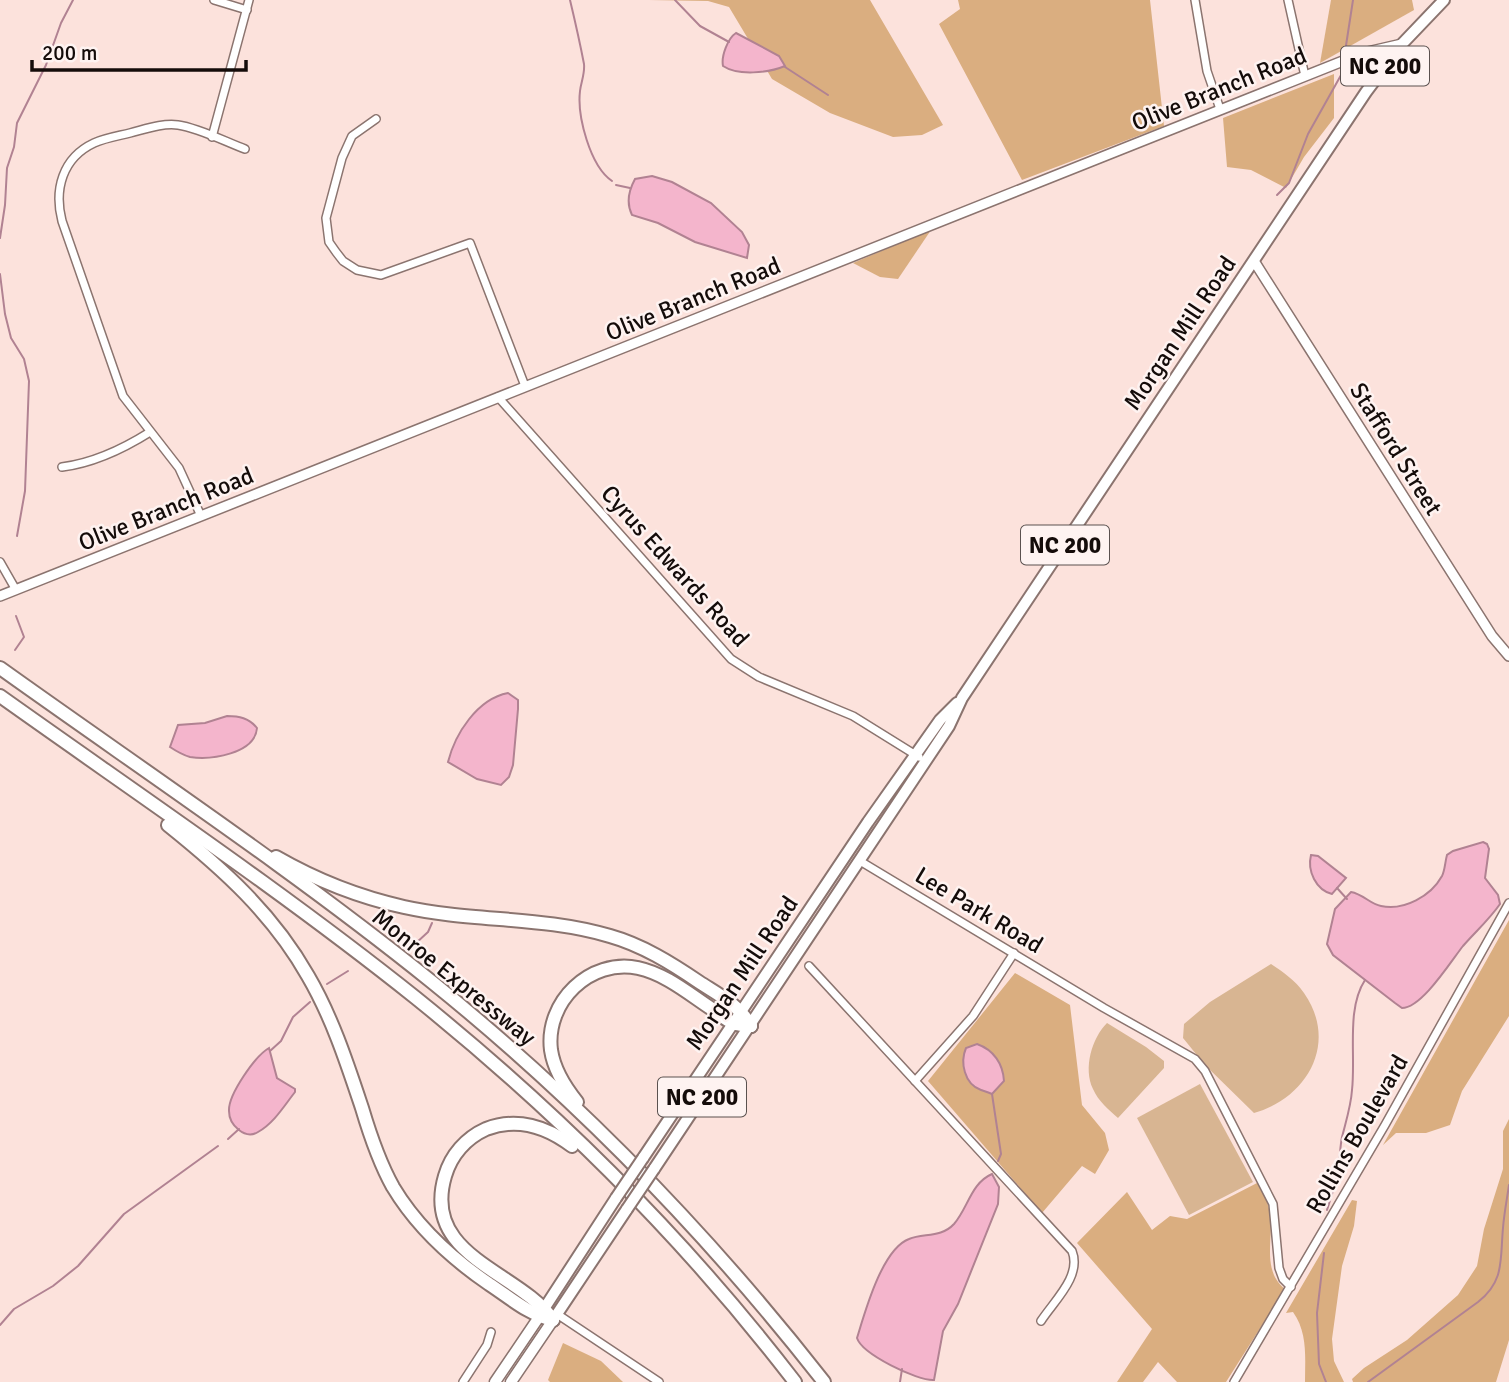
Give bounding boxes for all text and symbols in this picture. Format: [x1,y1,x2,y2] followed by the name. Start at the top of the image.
[32,28,245,72] scale bar
[42,40,97,66] text: 200 m
[1127,40,1311,138] street label: Olive Branch Road
[1341,46,1429,86] road number: NC 200
[601,250,785,348] street label: Olive Branch Road
[1117,250,1243,416] street label: Morgan Mill Road
[1343,377,1449,521] street label: Stafford Street
[74,460,258,558] street label: Olive Branch Road
[595,479,755,653] street label: Cyrus Edwards Road
[1021,526,1109,565] road number: NC 200
[910,860,1048,960] street label: Lee Park Road
[679,890,805,1056] street label: Morgan Mill Road
[366,902,542,1052] street label: Monroe Expressway
[1299,1049,1415,1219] street label: Rollins Boulevard
[658,1078,746,1116] road number: NC 200

